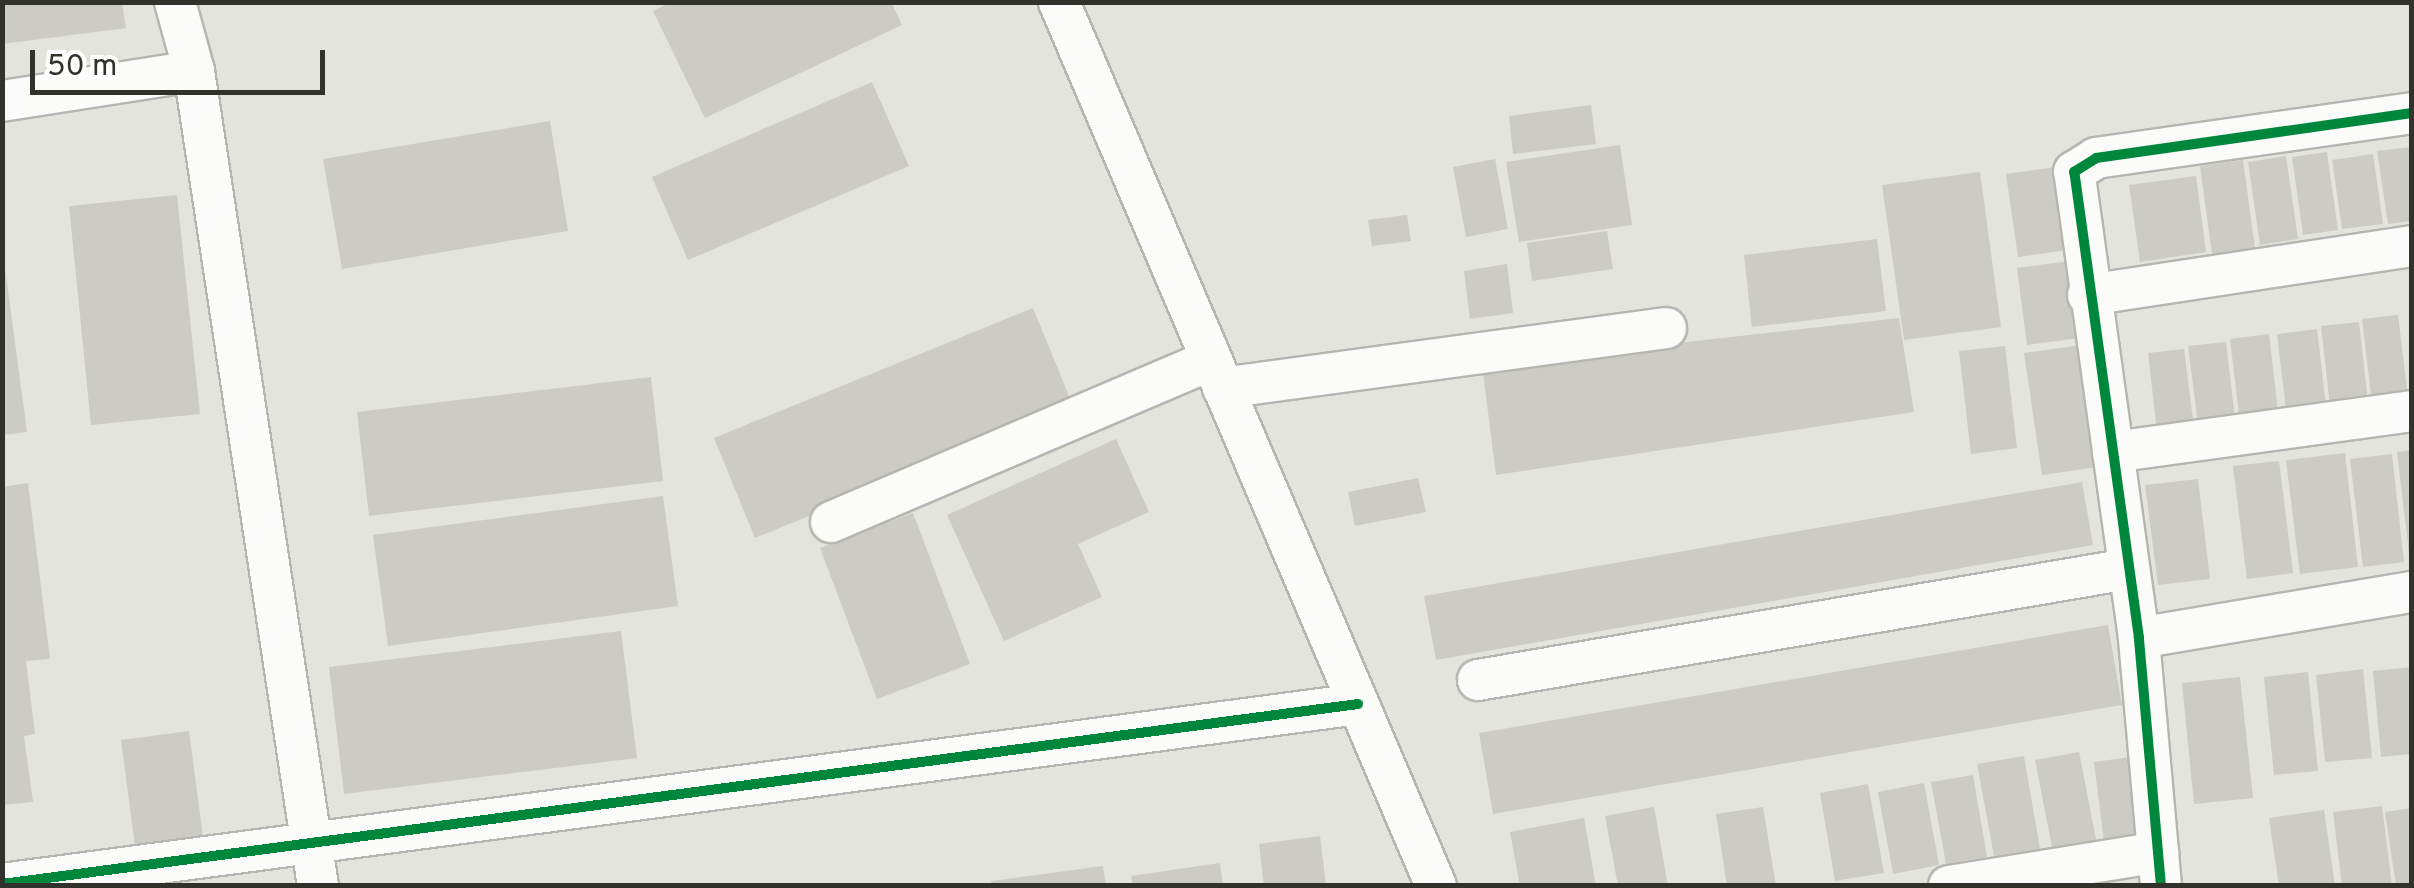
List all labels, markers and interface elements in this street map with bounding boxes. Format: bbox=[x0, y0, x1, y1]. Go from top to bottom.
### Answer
scale bar bbox=[35, 30, 330, 92]
text: 50 m bbox=[47, 49, 117, 86]

